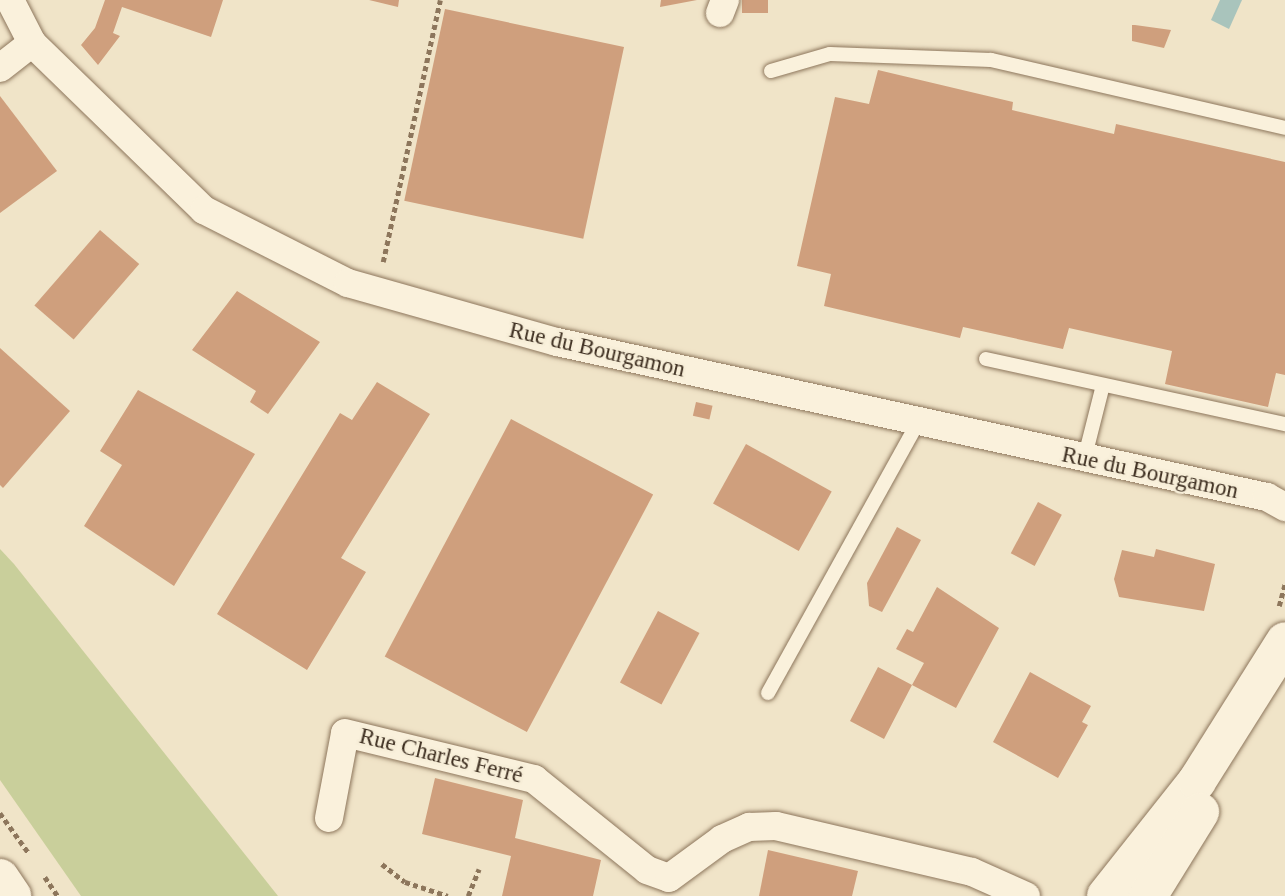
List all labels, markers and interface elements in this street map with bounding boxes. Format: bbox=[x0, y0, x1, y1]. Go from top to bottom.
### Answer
street label: Rue du Bourgamon bbox=[506, 316, 688, 384]
street label: Rue du Bourgamon bbox=[1059, 441, 1241, 505]
street label: Rue Charles Ferré bbox=[356, 722, 526, 790]

